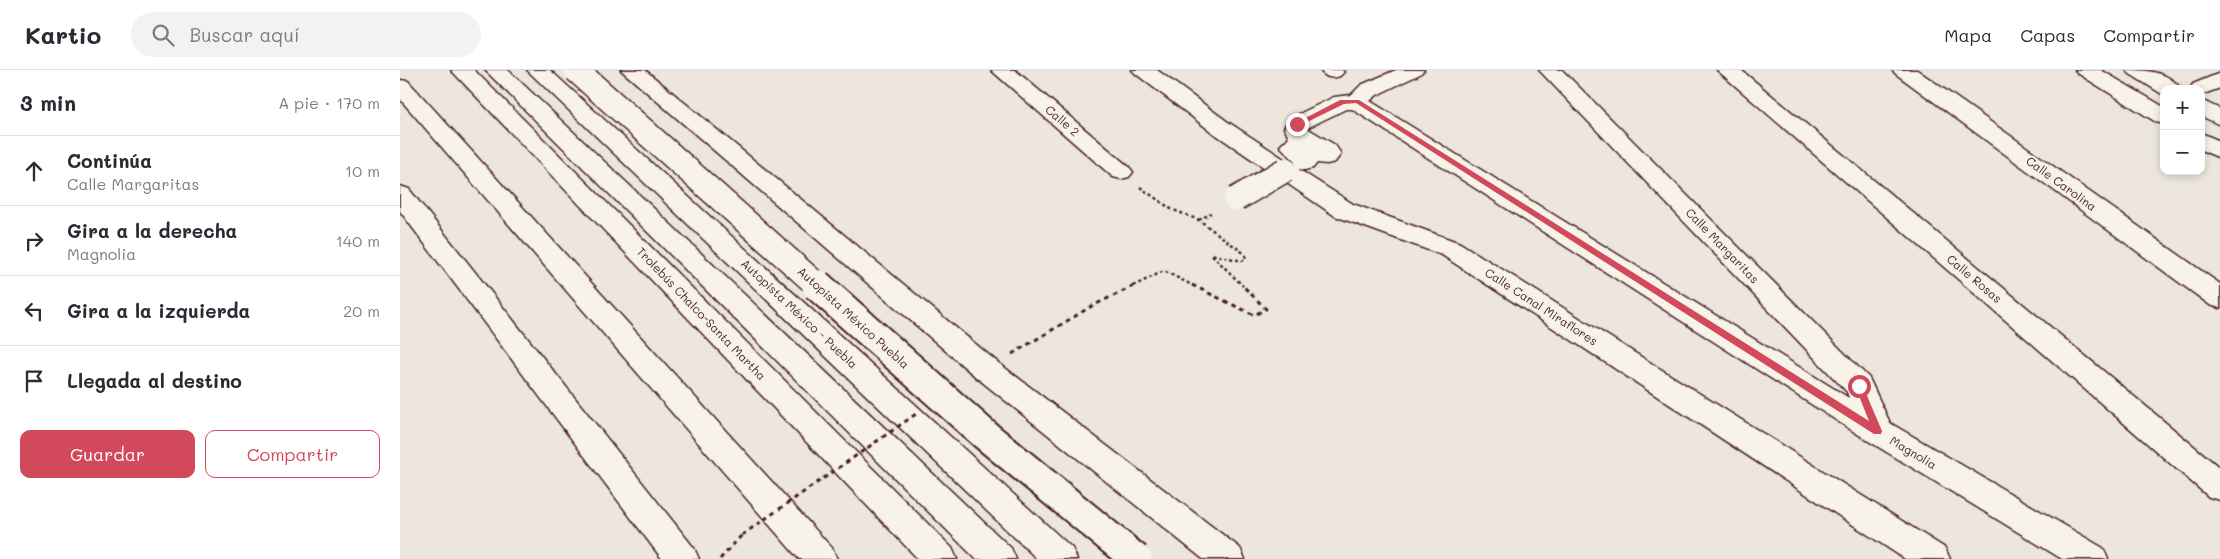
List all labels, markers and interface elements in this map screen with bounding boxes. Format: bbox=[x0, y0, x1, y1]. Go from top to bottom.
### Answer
search box bbox=[131, 12, 481, 57]
text: Kartio bbox=[25, 19, 101, 50]
icon: search bbox=[149, 21, 177, 49]
text: Buscar aquí bbox=[189, 22, 300, 47]
text: Mapa bbox=[1944, 23, 1992, 47]
text: Capas bbox=[2020, 23, 2075, 47]
text: Compartir bbox=[2103, 23, 2195, 47]
map controls bbox=[2160, 85, 2205, 175]
button: + bbox=[2160, 85, 2205, 130]
text: 3 min bbox=[20, 89, 76, 116]
text: A pie · 170 m bbox=[278, 92, 380, 113]
street label: Calle 2 bbox=[1042, 101, 1083, 139]
route end bbox=[1286, 113, 1309, 136]
button: − bbox=[2160, 130, 2205, 175]
text: Continúa bbox=[67, 148, 152, 173]
street label: Calle Carolina bbox=[2023, 152, 2100, 214]
icon: ahead bbox=[20, 157, 48, 185]
text: 10 m bbox=[345, 160, 380, 181]
text: Calle Margaritas bbox=[67, 173, 199, 194]
street label: Calle Margaritas bbox=[1683, 204, 1763, 287]
text: Gira a la derecha bbox=[67, 218, 237, 243]
icon: right bbox=[20, 227, 48, 255]
text: 140 m bbox=[336, 230, 380, 251]
text: Magnolia bbox=[67, 243, 136, 264]
street label: Trolebús Chalco-Santa Martha bbox=[634, 243, 770, 383]
street label: Calle Rosas bbox=[1944, 250, 2006, 306]
street label: Autopista México - Puebla bbox=[738, 255, 861, 372]
street label: Autopista México Puebla bbox=[794, 263, 913, 372]
street label: Calle Canal Miraflores bbox=[1482, 264, 1601, 349]
icon: left bbox=[20, 297, 48, 325]
text: Gira a la izquierda bbox=[67, 298, 250, 323]
text: 20 m bbox=[343, 300, 380, 321]
icon: arrive bbox=[20, 367, 48, 395]
text: Llegada al destino bbox=[67, 368, 242, 393]
route start bbox=[1848, 375, 1871, 398]
button: Guardar bbox=[20, 430, 195, 478]
button: Compartir bbox=[205, 430, 380, 478]
street label: Magnolia bbox=[1887, 432, 1940, 472]

